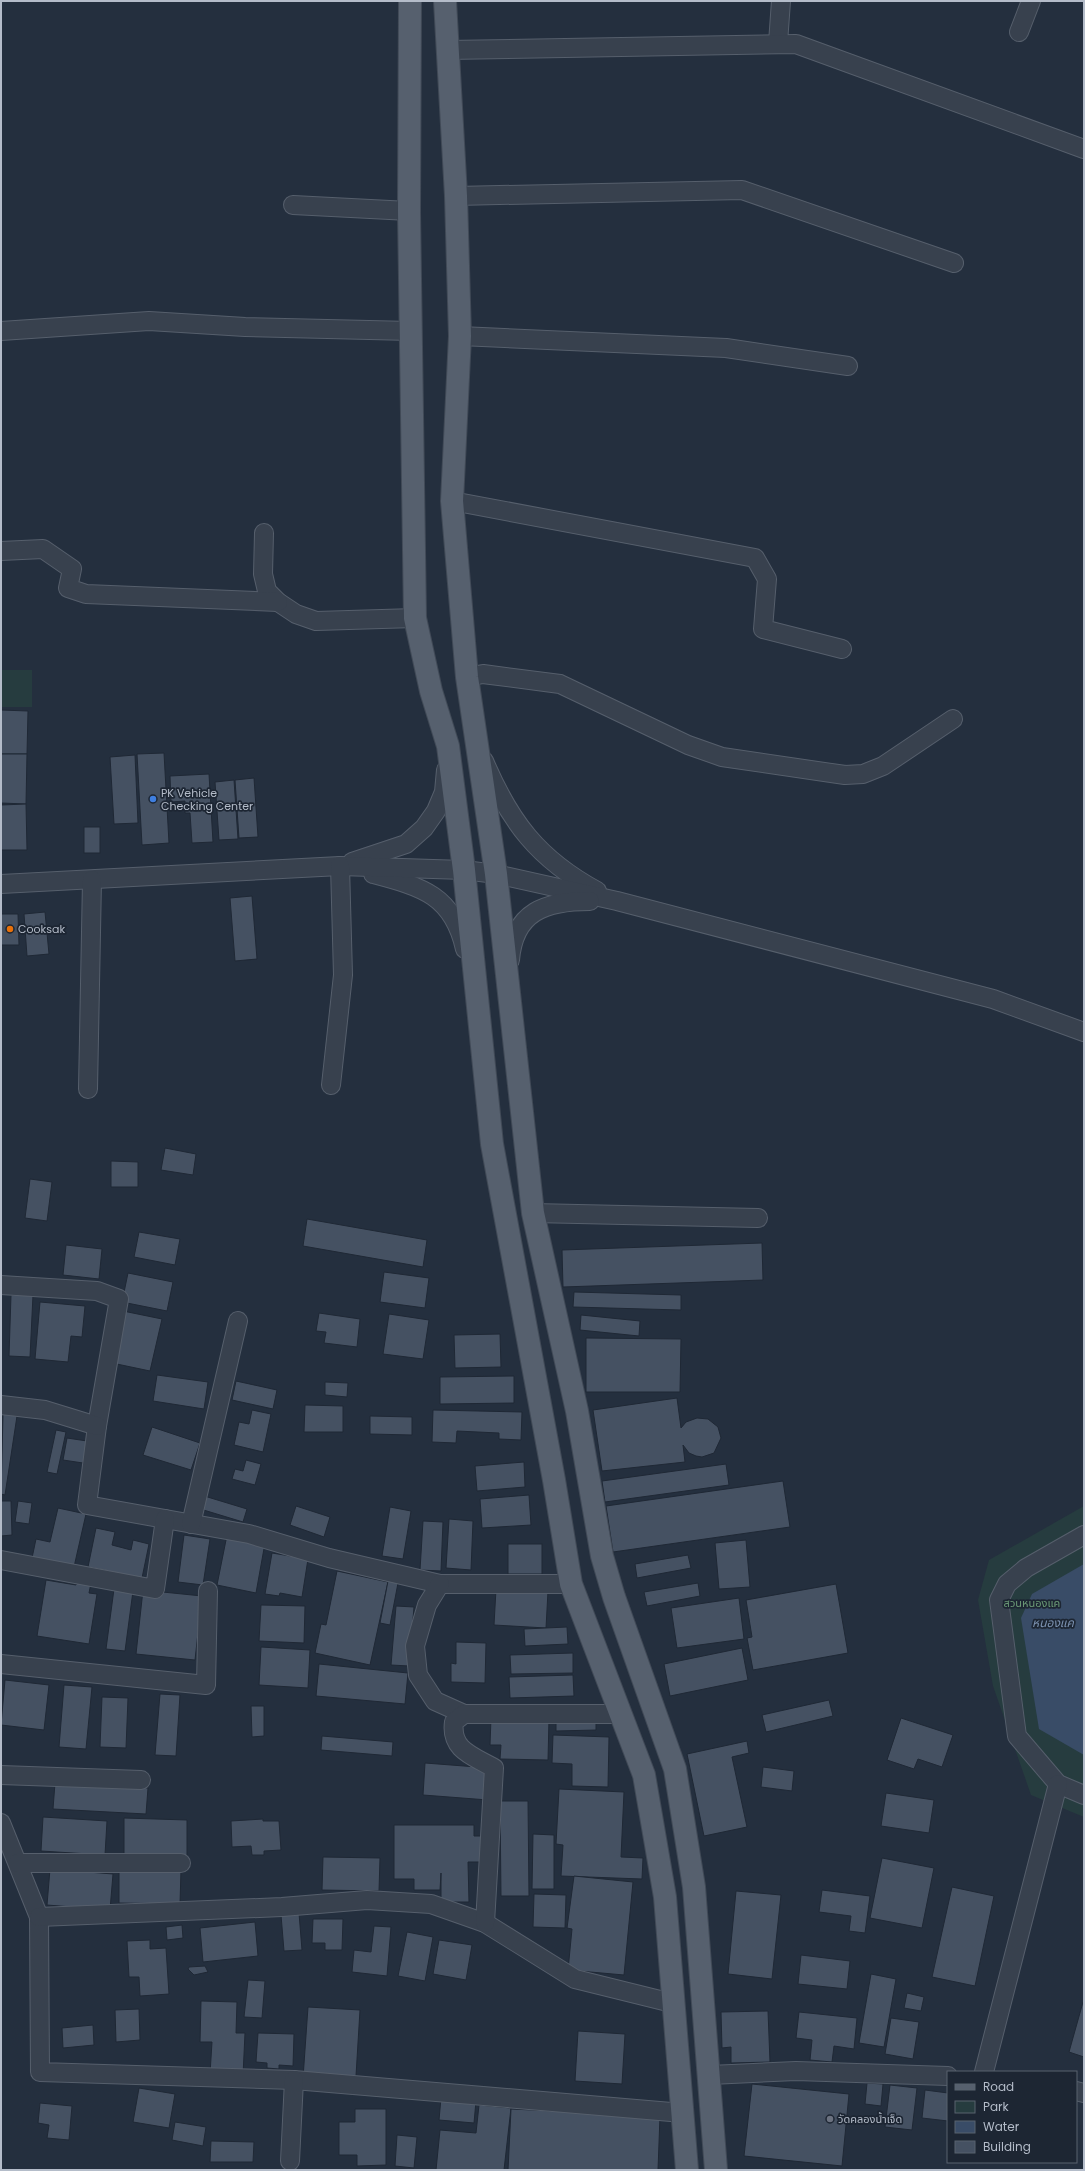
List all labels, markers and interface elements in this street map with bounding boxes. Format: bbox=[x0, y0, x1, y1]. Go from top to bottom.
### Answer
place label: PK Vehicle Checking Center bbox=[161, 785, 253, 814]
marker: PK Vehicle Checking Center bbox=[148, 794, 158, 804]
place label: Cooksak bbox=[18, 921, 65, 937]
marker: Cooksak bbox=[5, 924, 15, 934]
park label: สวนหนองแค bbox=[1004, 1595, 1060, 1611]
water label: หนองแค bbox=[1032, 1614, 1075, 1631]
legend bbox=[947, 2071, 1077, 2163]
text: Road bbox=[983, 2078, 1014, 2095]
text: Park bbox=[983, 2098, 1010, 2115]
place label: วัดคลองน้ำเจ็ด bbox=[838, 2111, 902, 2127]
marker: วัดคลองน้ำเจ็ด bbox=[825, 2114, 835, 2124]
text: Water bbox=[983, 2118, 1020, 2135]
text: Building bbox=[983, 2138, 1031, 2155]

